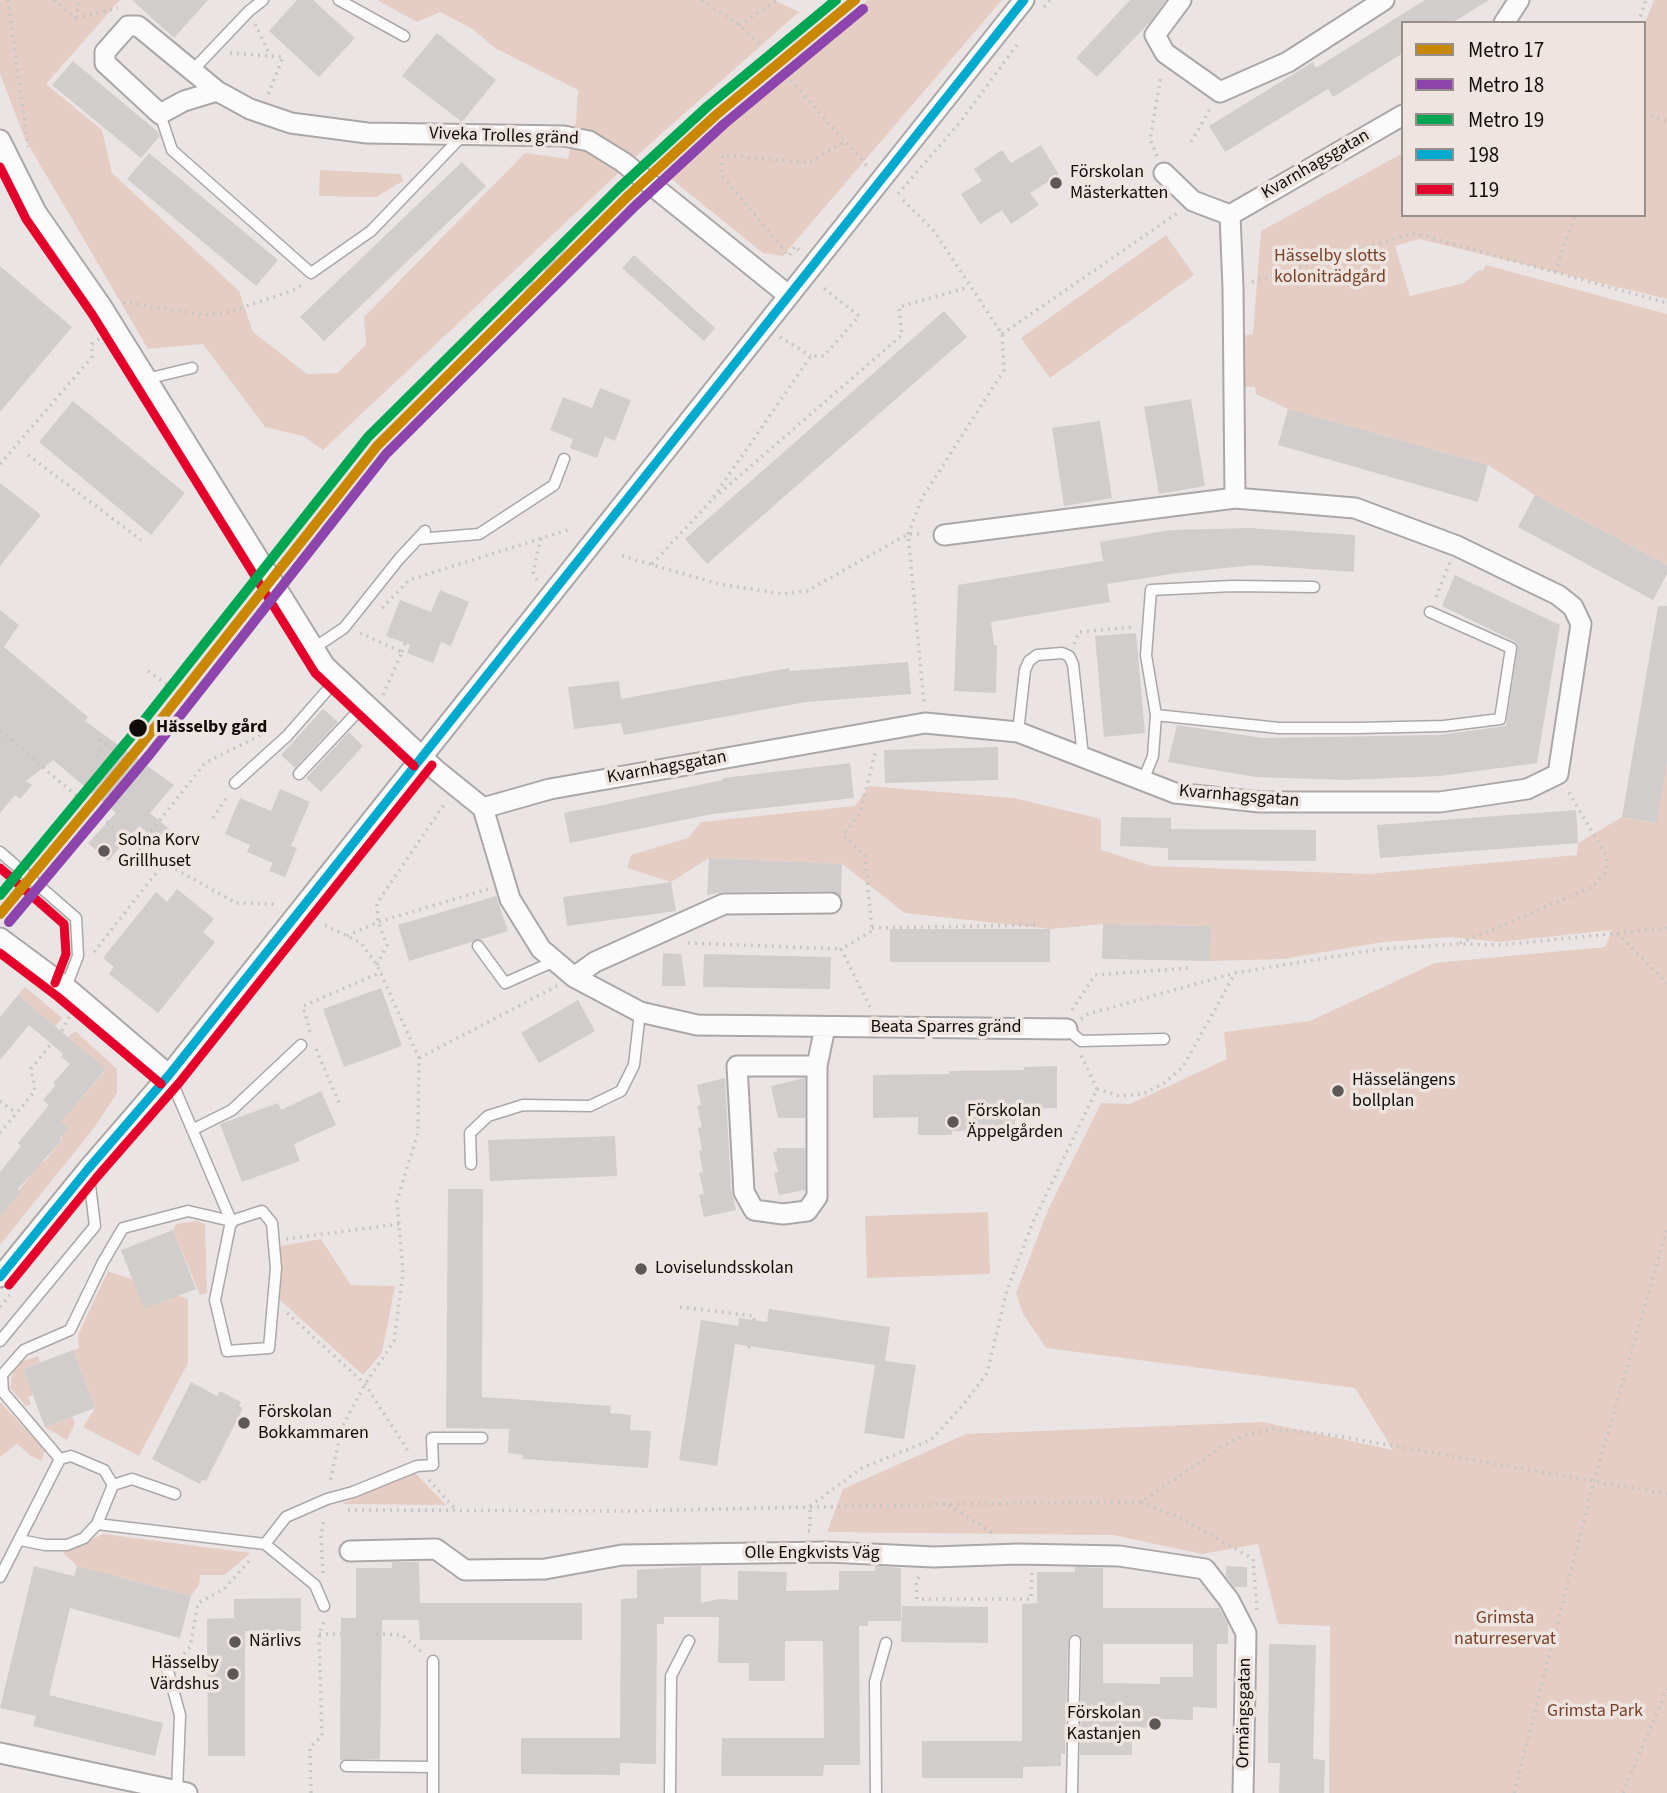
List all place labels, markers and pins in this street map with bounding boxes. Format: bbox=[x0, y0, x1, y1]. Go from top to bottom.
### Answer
place label: Förskolan Mästerkatten bbox=[1070, 162, 1168, 204]
marker: Förskolan Mästerkatten bbox=[1048, 175, 1064, 191]
marker: Hässelby gård bbox=[127, 717, 149, 739]
place label: Hässelby gård bbox=[156, 717, 267, 739]
place label: Solna Korv Grillhuset bbox=[118, 830, 200, 872]
marker: Solna Korv Grillhuset bbox=[96, 843, 112, 859]
place label: Hässelängens bollplan bbox=[1352, 1070, 1455, 1112]
marker: Hässelängens bollplan bbox=[1330, 1083, 1346, 1099]
place label: Förskolan Äppelgården bbox=[967, 1101, 1063, 1144]
marker: Förskolan Äppelgården bbox=[945, 1114, 961, 1130]
place label: Loviselundsskolan bbox=[655, 1258, 794, 1280]
marker: Loviselundsskolan bbox=[633, 1261, 649, 1277]
place label: Förskolan Bokkammaren bbox=[258, 1402, 369, 1444]
marker: Förskolan Bokkammaren bbox=[236, 1415, 252, 1431]
place label: Närlivs bbox=[249, 1631, 301, 1653]
marker: Närlivs bbox=[227, 1634, 243, 1650]
place label: Hässelby Värdshus bbox=[150, 1653, 219, 1696]
marker: Hässelby Värdshus bbox=[225, 1666, 241, 1682]
place label: Förskolan Kastanjen bbox=[1066, 1703, 1141, 1746]
marker: Förskolan Kastanjen bbox=[1147, 1716, 1163, 1732]

